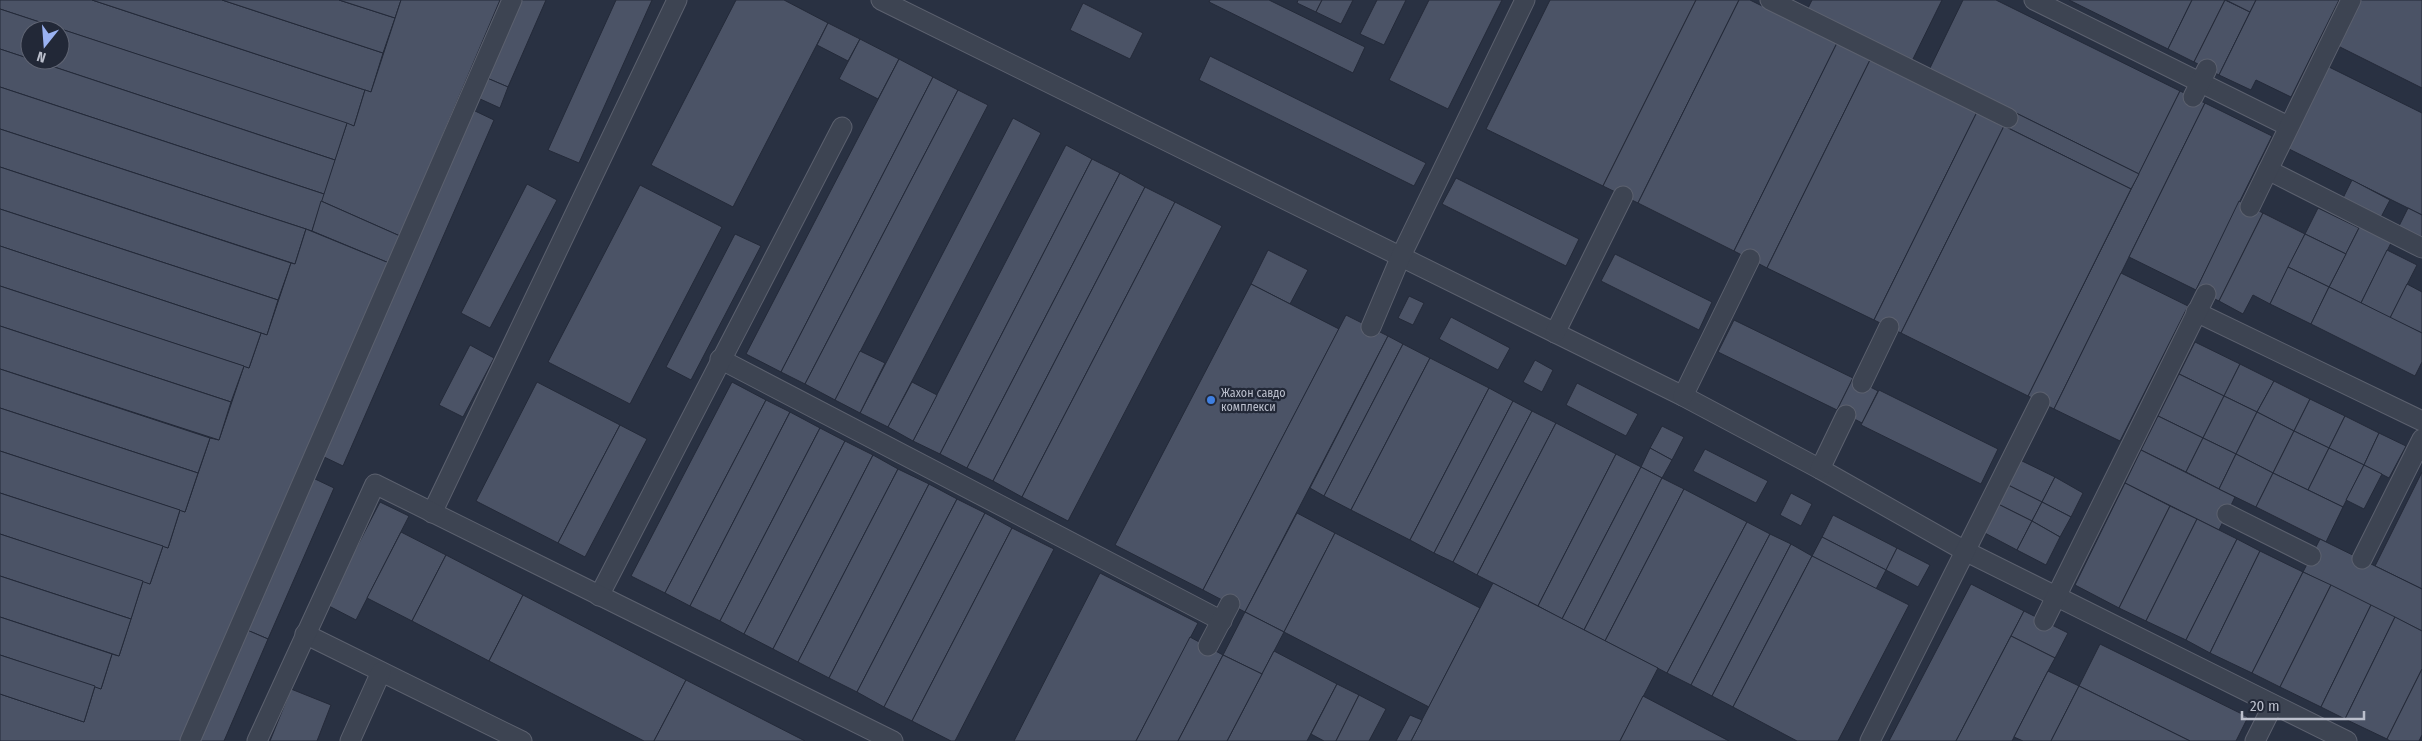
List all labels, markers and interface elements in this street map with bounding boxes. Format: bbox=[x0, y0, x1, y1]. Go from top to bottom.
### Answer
north arrow bbox=[20, 20, 70, 70]
text: N bbox=[35, 48, 48, 66]
place label: Жахон савдо комплекси bbox=[1221, 386, 1286, 414]
marker: Жахон савдо комплекси bbox=[1205, 394, 1217, 406]
scale bar bbox=[2242, 688, 2364, 720]
text: 20 m bbox=[2250, 697, 2280, 715]

